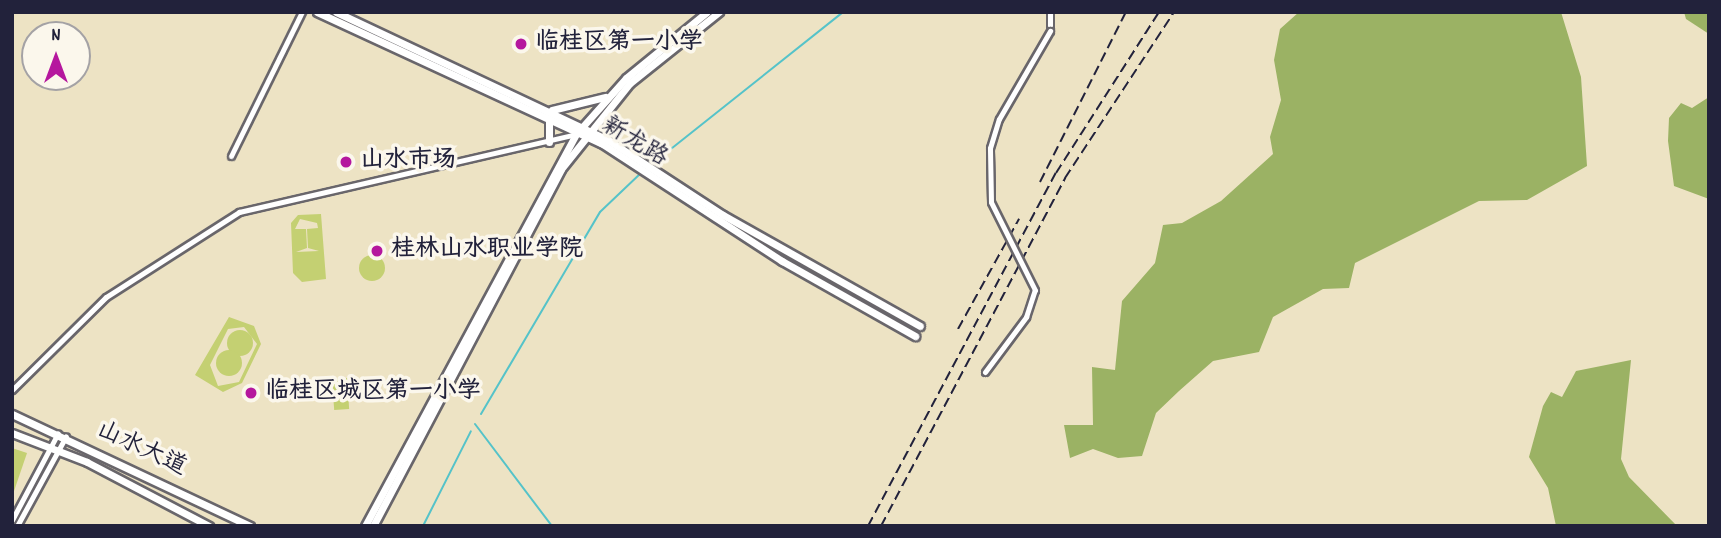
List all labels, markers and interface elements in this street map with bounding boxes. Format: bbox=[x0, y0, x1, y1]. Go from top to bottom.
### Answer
north arrow bbox=[21, 21, 91, 91]
text: N bbox=[51, 23, 61, 50]
place label: 临桂区第一小学 bbox=[535, 30, 703, 58]
marker: 临桂区第一小学 bbox=[513, 36, 529, 52]
street label: 新龙路 bbox=[596, 112, 672, 174]
place label: 山水市场 bbox=[360, 148, 456, 176]
marker: 山水市场 bbox=[338, 154, 354, 170]
place label: 桂林山水职业学院 bbox=[391, 237, 583, 265]
marker: 桂林山水职业学院 bbox=[369, 243, 385, 259]
place label: 临桂区城区第一小学 bbox=[265, 379, 481, 407]
marker: 临桂区城区第一小学 bbox=[243, 385, 259, 401]
street label: 山水大道 bbox=[91, 417, 191, 483]

